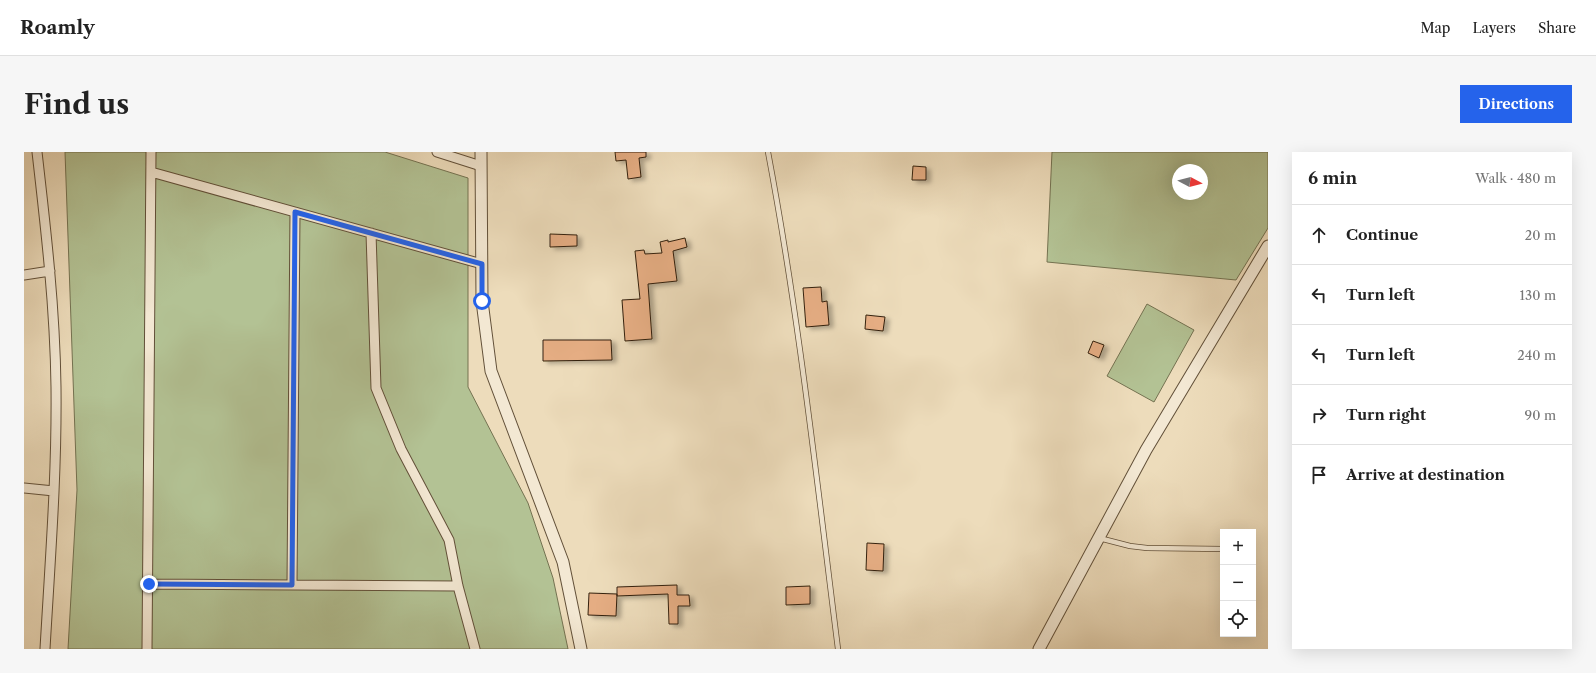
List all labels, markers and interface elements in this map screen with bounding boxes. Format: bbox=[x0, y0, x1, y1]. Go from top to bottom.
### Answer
text: Roamly bbox=[20, 16, 95, 39]
text: Map bbox=[1420, 19, 1450, 37]
text: Layers bbox=[1472, 19, 1516, 37]
text: Share bbox=[1538, 19, 1576, 37]
button: Directions bbox=[1460, 85, 1572, 123]
text: Find us bbox=[24, 87, 129, 121]
north arrow bbox=[1172, 164, 1208, 200]
text: 6 min bbox=[1308, 168, 1357, 188]
text: Walk · 480 m bbox=[1475, 170, 1556, 186]
icon: ahead bbox=[1308, 224, 1330, 246]
text: Continue bbox=[1346, 225, 1418, 244]
text: 20 m bbox=[1525, 227, 1556, 243]
icon: left bbox=[1308, 284, 1330, 306]
text: Turn left bbox=[1346, 285, 1415, 304]
text: 130 m bbox=[1520, 287, 1556, 303]
route start bbox=[473, 292, 491, 310]
icon: left bbox=[1308, 344, 1330, 366]
text: Turn left bbox=[1346, 345, 1415, 364]
text: 240 m bbox=[1517, 347, 1556, 363]
icon: right bbox=[1308, 404, 1330, 426]
text: Turn right bbox=[1346, 405, 1426, 424]
text: 90 m bbox=[1525, 407, 1556, 423]
icon: arrive bbox=[1308, 464, 1330, 486]
text: Arrive at destination bbox=[1346, 465, 1505, 484]
map controls bbox=[1220, 529, 1256, 637]
button: + bbox=[1220, 529, 1256, 565]
button: − bbox=[1220, 565, 1256, 601]
route end bbox=[140, 575, 158, 593]
button: locate bbox=[1220, 601, 1256, 637]

